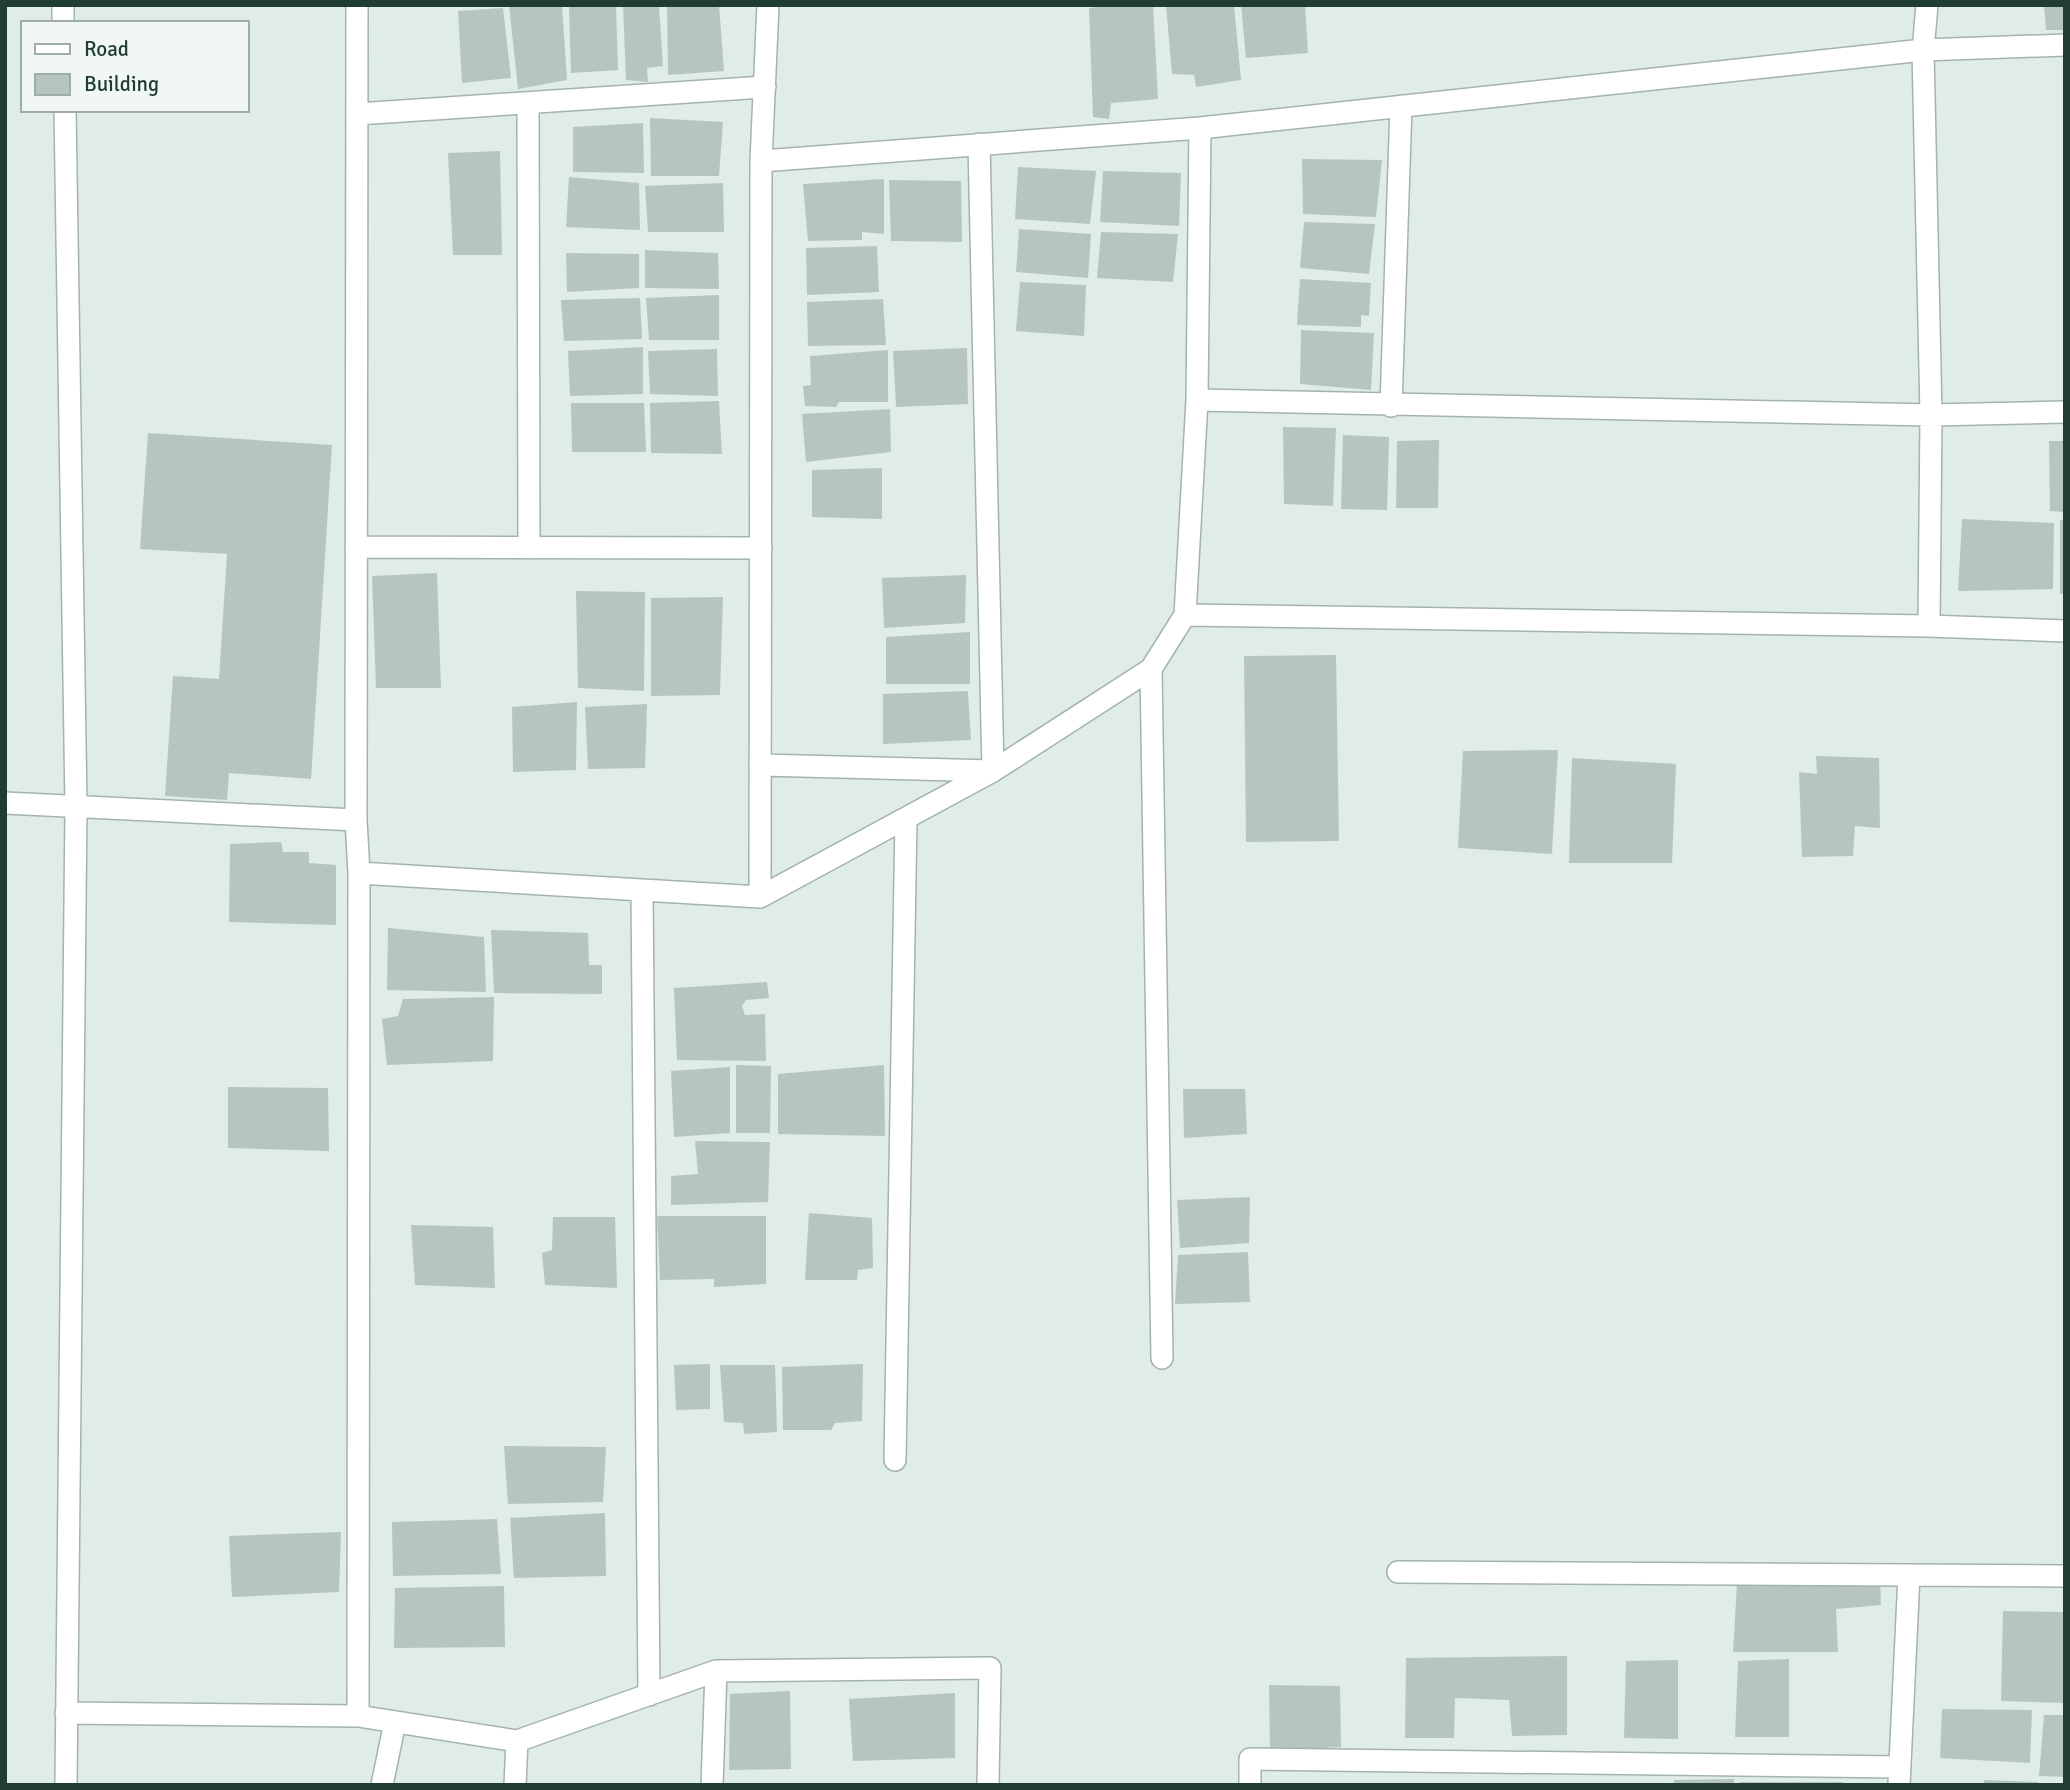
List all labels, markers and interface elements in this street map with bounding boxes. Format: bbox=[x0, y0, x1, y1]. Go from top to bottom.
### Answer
legend bbox=[21, 21, 248, 112]
text: Road bbox=[84, 36, 129, 62]
text: Building bbox=[84, 71, 159, 97]

